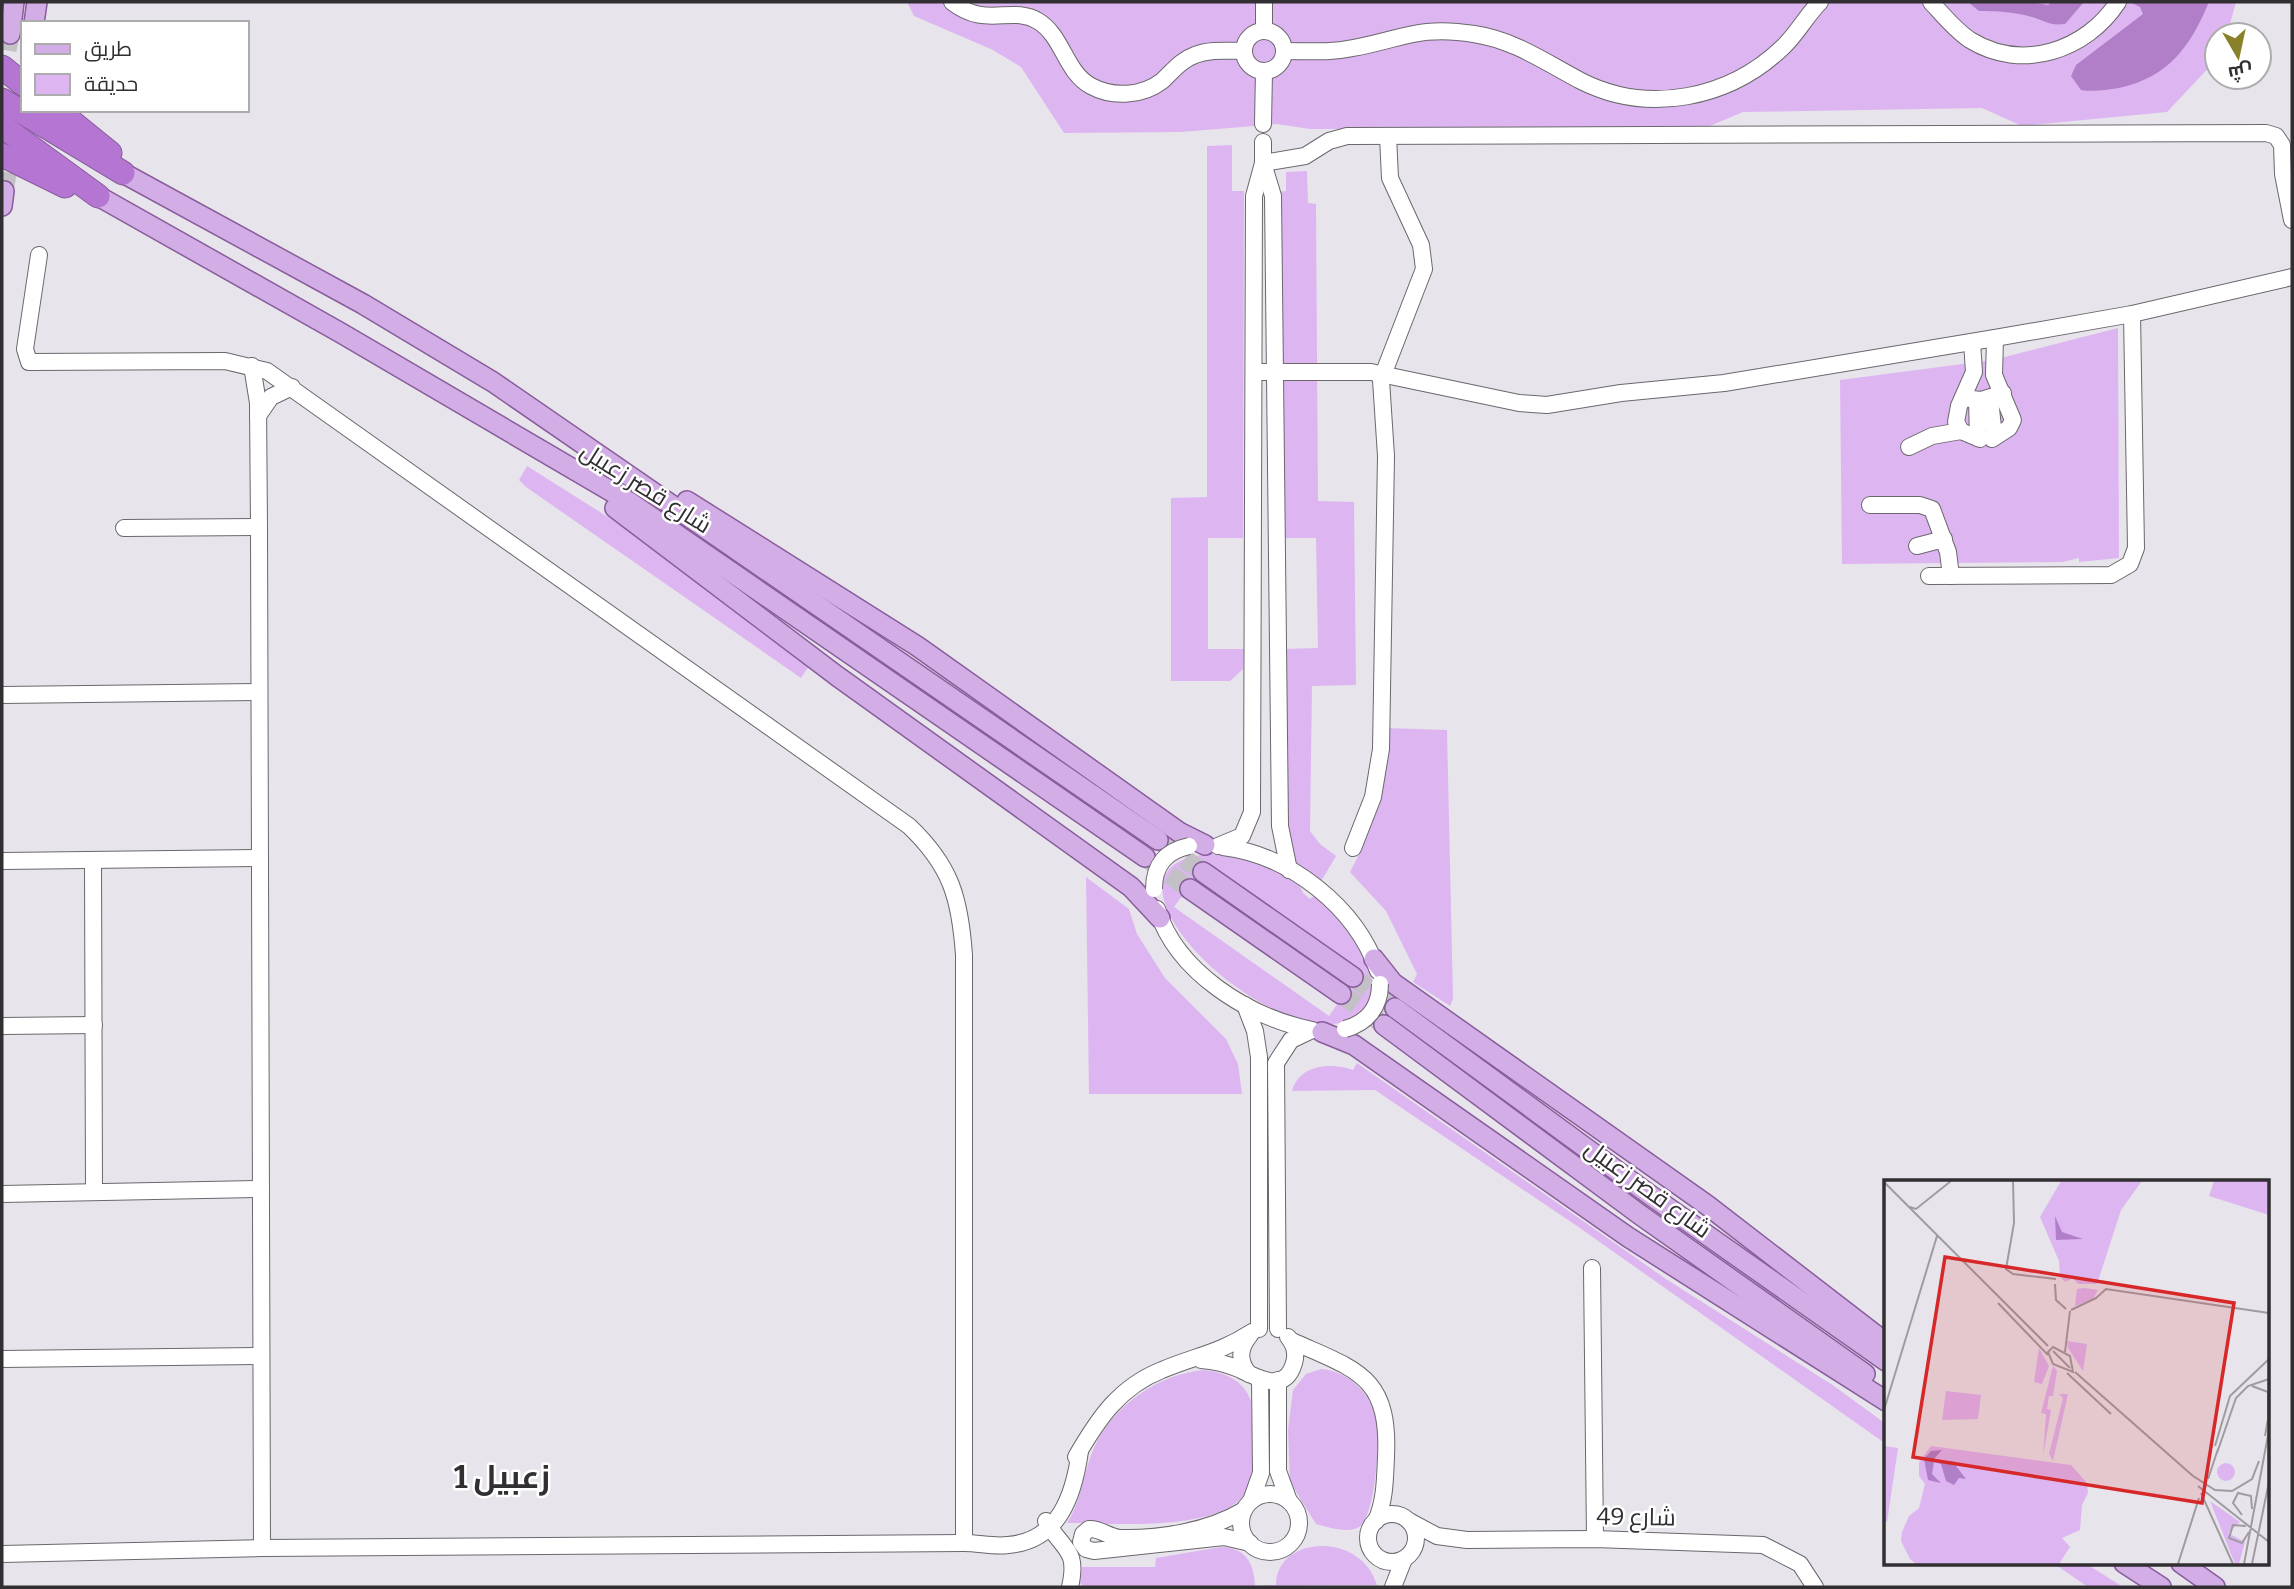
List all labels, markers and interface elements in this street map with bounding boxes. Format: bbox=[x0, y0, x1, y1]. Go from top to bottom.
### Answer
legend bbox=[21, 21, 248, 112]
north arrow bbox=[2203, 21, 2273, 91]
text: طريق bbox=[84, 36, 132, 62]
text: ش bbox=[2227, 59, 2254, 86]
text: حديقة bbox=[84, 71, 138, 97]
street label: شارع قصر زعبيل bbox=[574, 437, 717, 541]
street label: شارع قصر زعبيل bbox=[1578, 1134, 1716, 1246]
inset map bbox=[1884, 1180, 2270, 1564]
district label: زعبيل 1 bbox=[454, 1458, 550, 1496]
street label: شارع 49 bbox=[1596, 1502, 1676, 1534]

